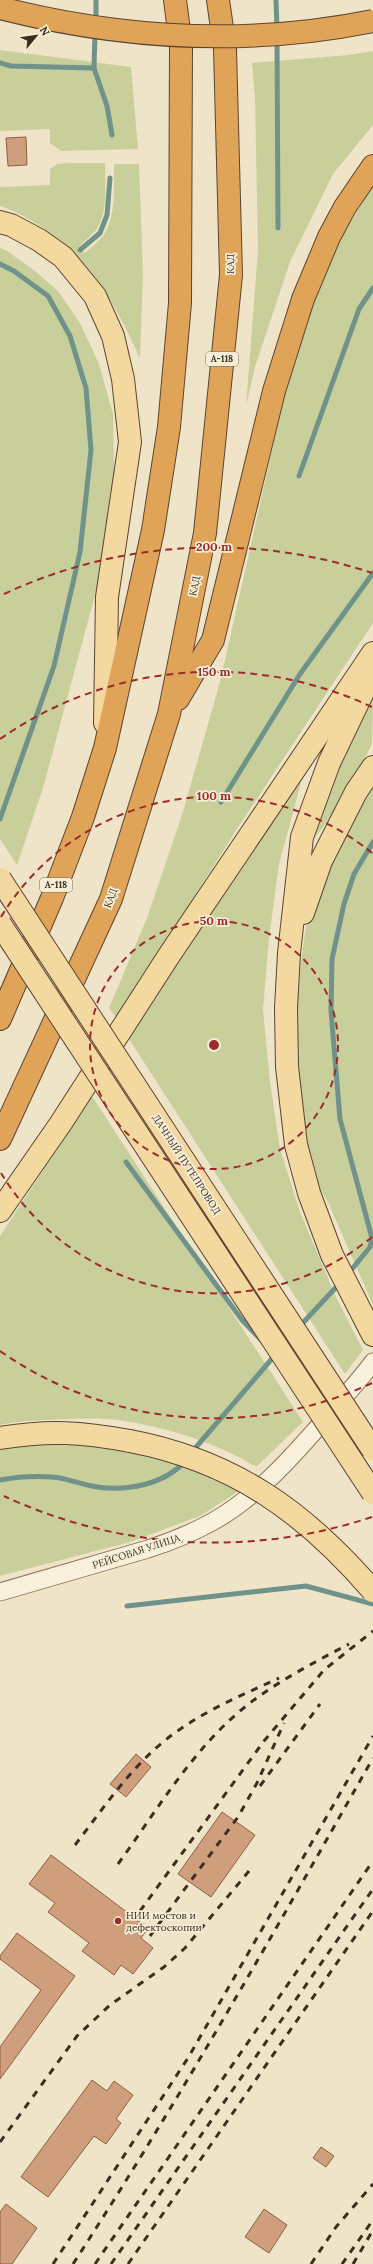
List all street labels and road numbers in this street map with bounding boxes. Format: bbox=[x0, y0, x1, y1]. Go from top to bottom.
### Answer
street label: КАД bbox=[224, 254, 237, 274]
road number: А-118 bbox=[206, 352, 238, 366]
street label: КАД bbox=[186, 575, 203, 597]
road number: А-118 bbox=[40, 878, 72, 892]
street label: КАД bbox=[101, 886, 120, 910]
street label: ДАЧНЫЙ ПУТЕПРОВОД bbox=[149, 1112, 224, 1217]
street label: РЕЙСОВАЯ УЛИЦА bbox=[91, 1531, 182, 1572]

